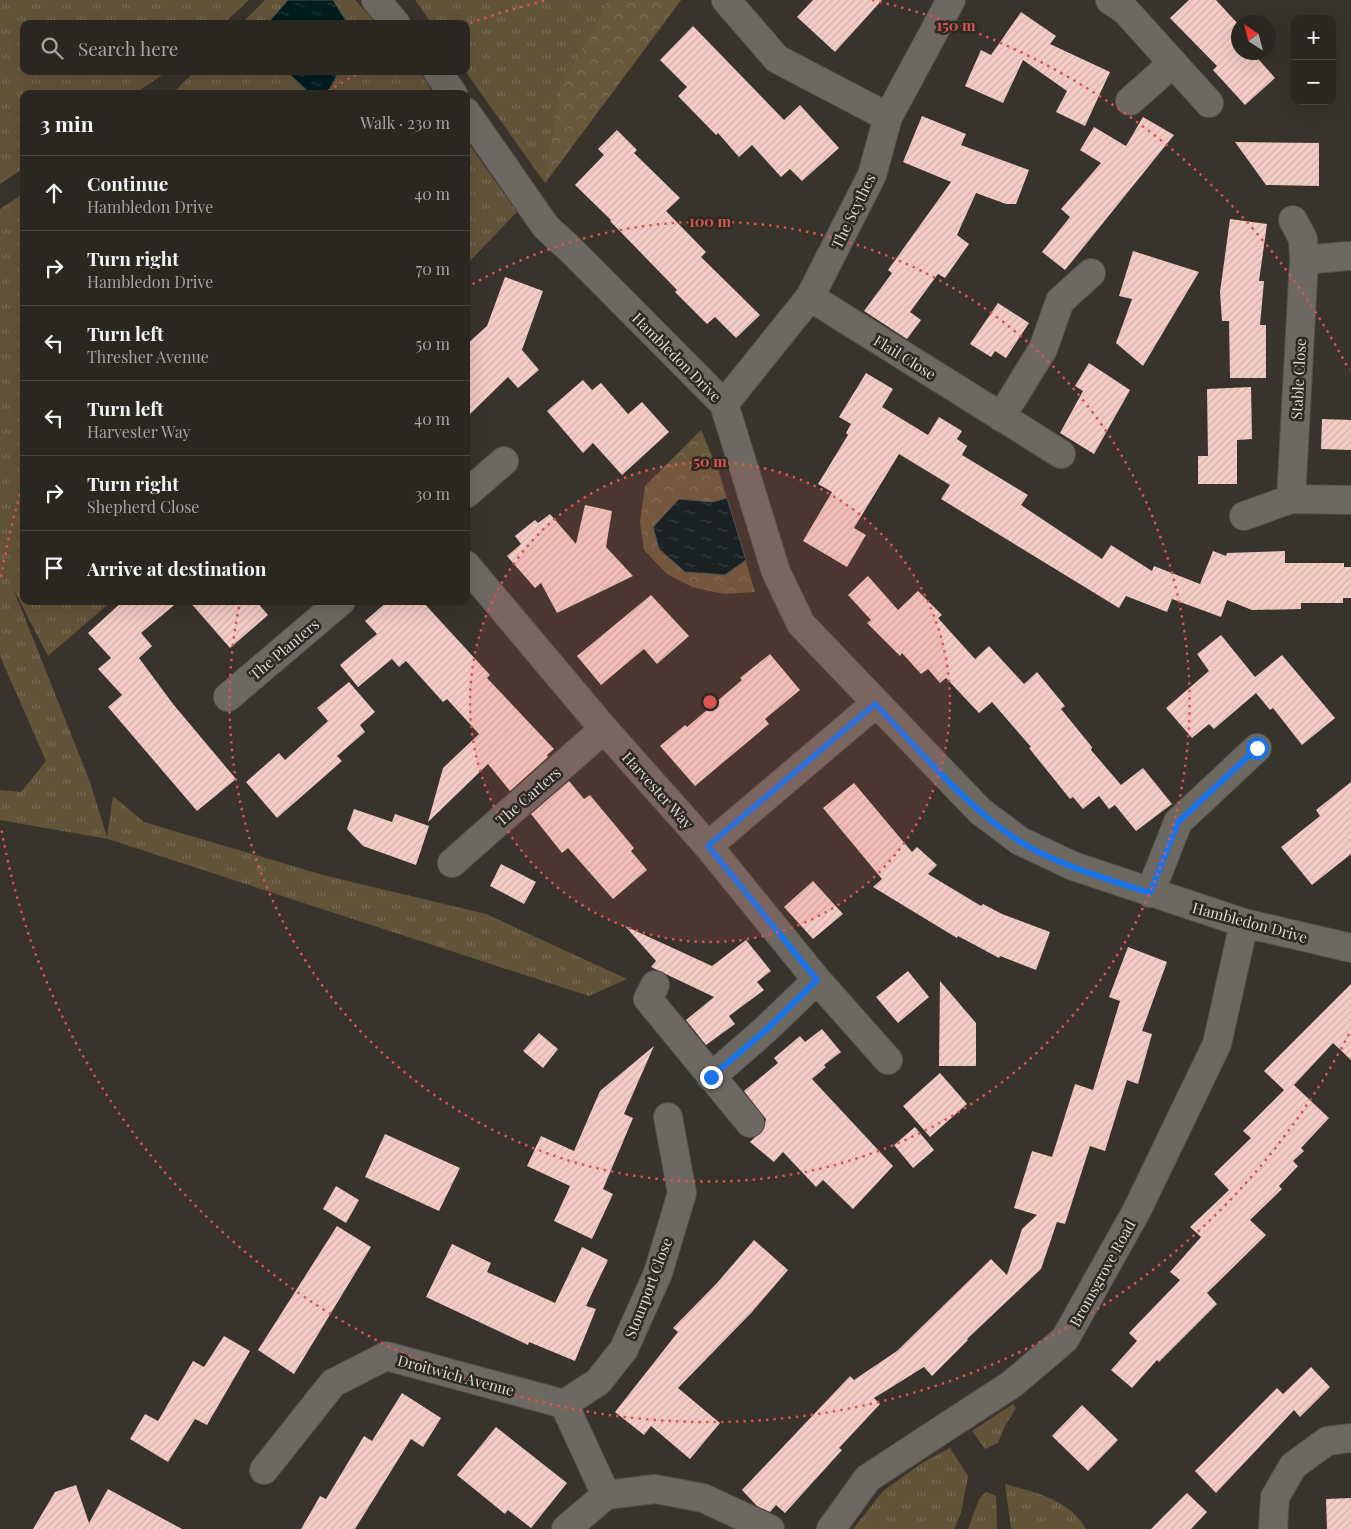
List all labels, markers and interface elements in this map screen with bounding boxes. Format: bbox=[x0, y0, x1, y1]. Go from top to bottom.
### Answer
text: 150 m bbox=[936, 15, 976, 35]
north arrow bbox=[1231, 15, 1276, 60]
map controls bbox=[1291, 15, 1336, 105]
button: + bbox=[1291, 15, 1336, 60]
search box bbox=[20, 20, 470, 75]
icon: search bbox=[38, 34, 66, 62]
text: Search here bbox=[78, 35, 178, 61]
button: − bbox=[1291, 60, 1336, 105]
text: 3 min bbox=[40, 109, 94, 137]
text: Walk · 230 m bbox=[360, 112, 450, 133]
text: Continue bbox=[87, 170, 168, 196]
street label: The Scythes bbox=[826, 170, 880, 252]
icon: ahead bbox=[40, 179, 68, 207]
text: 40 m bbox=[414, 183, 450, 204]
text: Hambledon Drive bbox=[87, 196, 213, 217]
text: 100 m bbox=[689, 211, 732, 231]
text: Turn right bbox=[87, 245, 179, 271]
icon: right bbox=[40, 254, 68, 282]
text: 70 m bbox=[416, 258, 450, 279]
text: Hambledon Drive bbox=[87, 271, 213, 292]
street label: Hambledon Drive bbox=[628, 308, 726, 406]
text: Turn left bbox=[87, 320, 164, 346]
icon: left bbox=[40, 329, 68, 357]
street label: Flail Close bbox=[870, 330, 940, 384]
text: 50 m bbox=[416, 333, 450, 354]
street label: Stable Close bbox=[1286, 338, 1310, 420]
text: Thresher Avenue bbox=[87, 346, 209, 367]
text: Turn left bbox=[87, 395, 164, 421]
icon: left bbox=[40, 404, 68, 432]
text: 40 m bbox=[414, 408, 450, 429]
text: Harvester Way bbox=[87, 421, 191, 442]
text: 50 m bbox=[693, 451, 727, 471]
text: Turn right bbox=[87, 470, 179, 496]
icon: right bbox=[40, 479, 68, 507]
text: 30 m bbox=[415, 483, 450, 504]
text: Shepherd Close bbox=[87, 496, 199, 517]
icon: arrive bbox=[40, 554, 68, 582]
text: Arrive at destination bbox=[87, 555, 267, 581]
street label: The Planters bbox=[245, 614, 323, 684]
centre of rings bbox=[701, 693, 719, 711]
route start bbox=[1246, 737, 1269, 760]
street label: Harvester Way bbox=[618, 747, 698, 833]
street label: The Carters bbox=[491, 762, 565, 830]
street label: Hambledon Drive bbox=[1190, 897, 1310, 947]
route end bbox=[700, 1066, 723, 1089]
street label: Bromsgrove Road bbox=[1064, 1216, 1140, 1330]
street label: Stourport Close bbox=[620, 1235, 676, 1341]
street label: Droitwich Avenue bbox=[395, 1350, 517, 1400]

